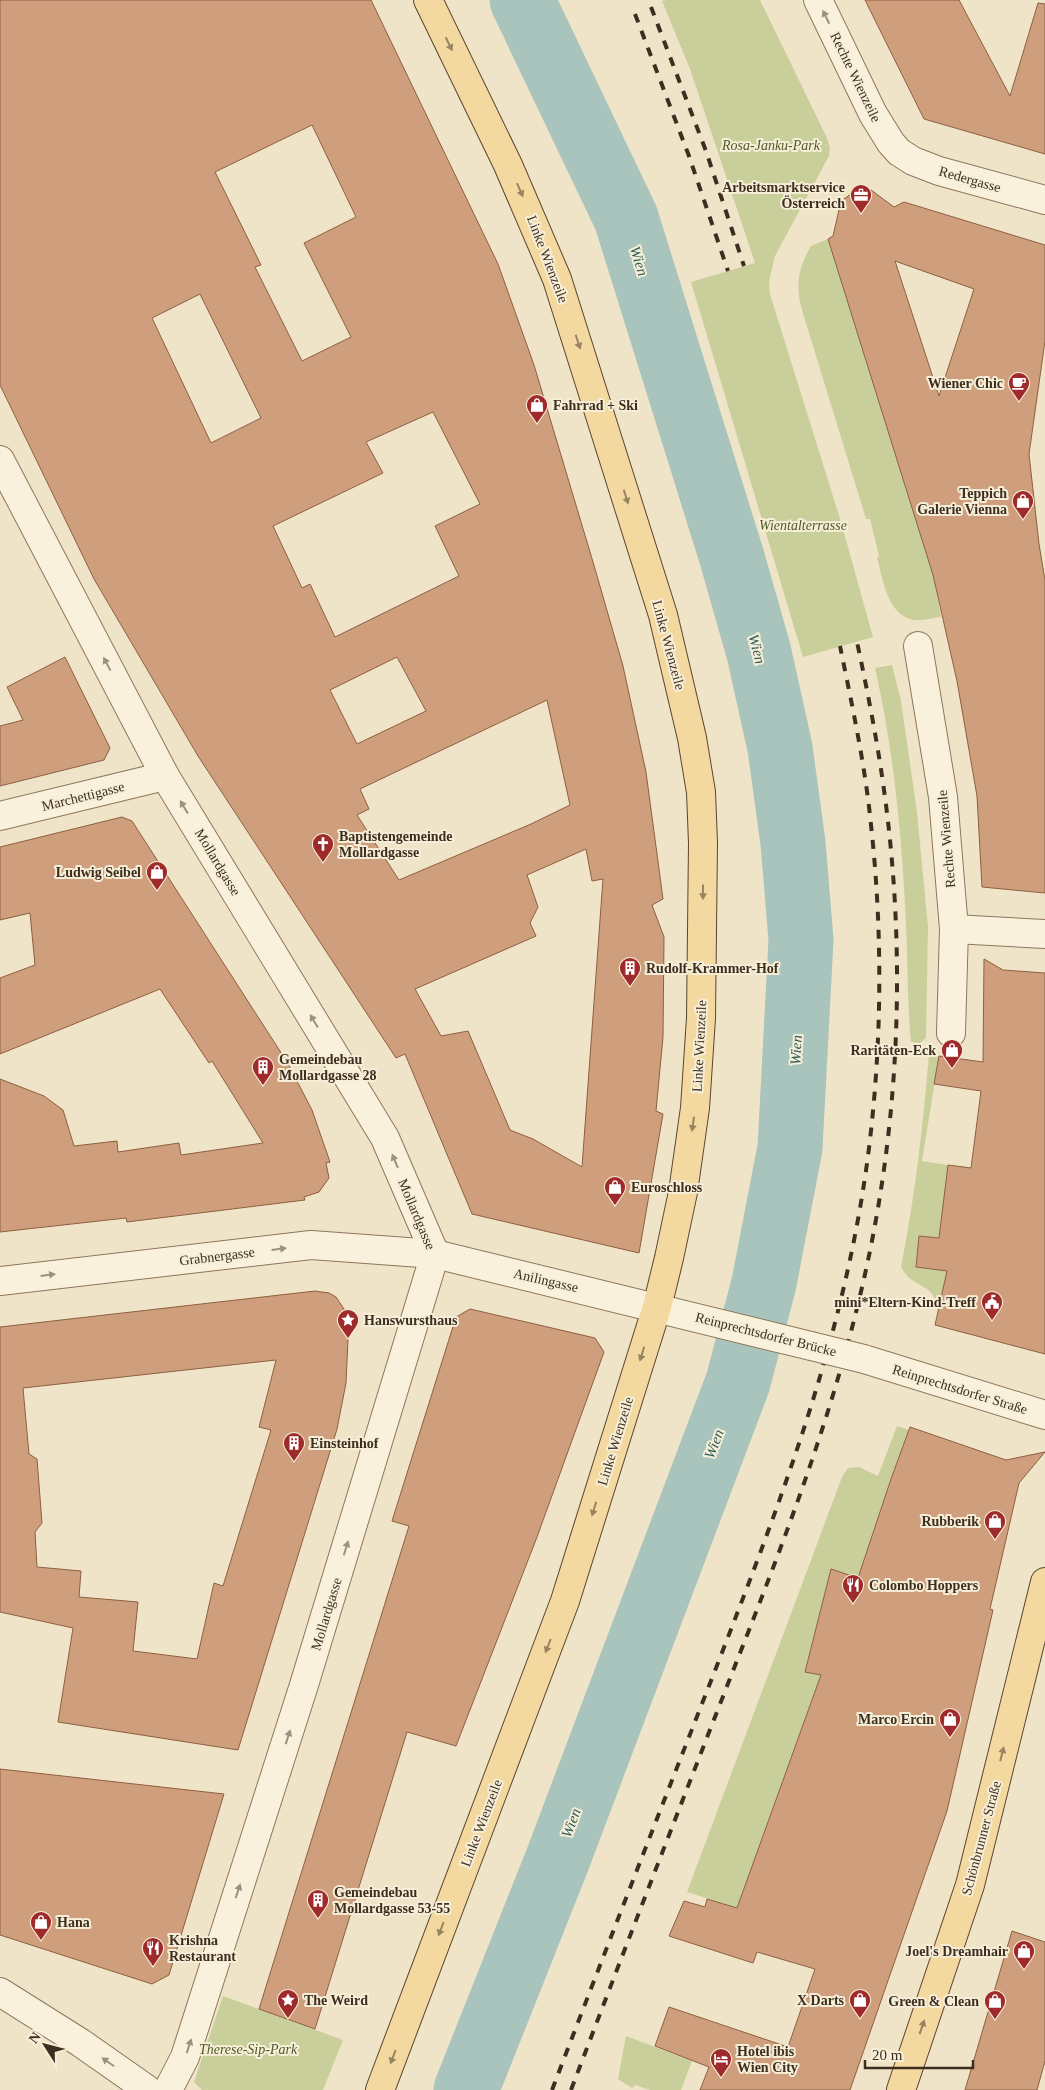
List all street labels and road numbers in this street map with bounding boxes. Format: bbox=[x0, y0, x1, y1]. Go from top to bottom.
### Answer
street label: Rechte Wienzeile bbox=[827, 30, 884, 125]
street label: Redergasse bbox=[937, 164, 1002, 195]
street label: Linke Wienzeile bbox=[524, 214, 571, 305]
street label: Linke Wienzeile bbox=[649, 599, 688, 692]
street label: Marchettigasse bbox=[40, 779, 126, 814]
street label: Rechte Wienzeile bbox=[935, 789, 958, 889]
street label: Mollardgasse bbox=[192, 826, 243, 898]
street label: Linke Wienzeile bbox=[690, 1000, 709, 1092]
street label: Mollardgasse bbox=[395, 1177, 438, 1252]
street label: Grabnergasse bbox=[178, 1244, 256, 1269]
street label: Anilingasse bbox=[512, 1266, 580, 1295]
street label: Reinprechtsdorfer Brücke bbox=[694, 1310, 838, 1359]
street label: Reinprechtsdorfer Straße bbox=[891, 1362, 1029, 1417]
street label: Linke Wienzeile bbox=[595, 1395, 636, 1487]
street label: Mollardgasse bbox=[308, 1576, 345, 1652]
street label: Linke Wienzeile bbox=[458, 1778, 505, 1869]
street label: Schönbrunner Straße bbox=[959, 1779, 1004, 1897]

